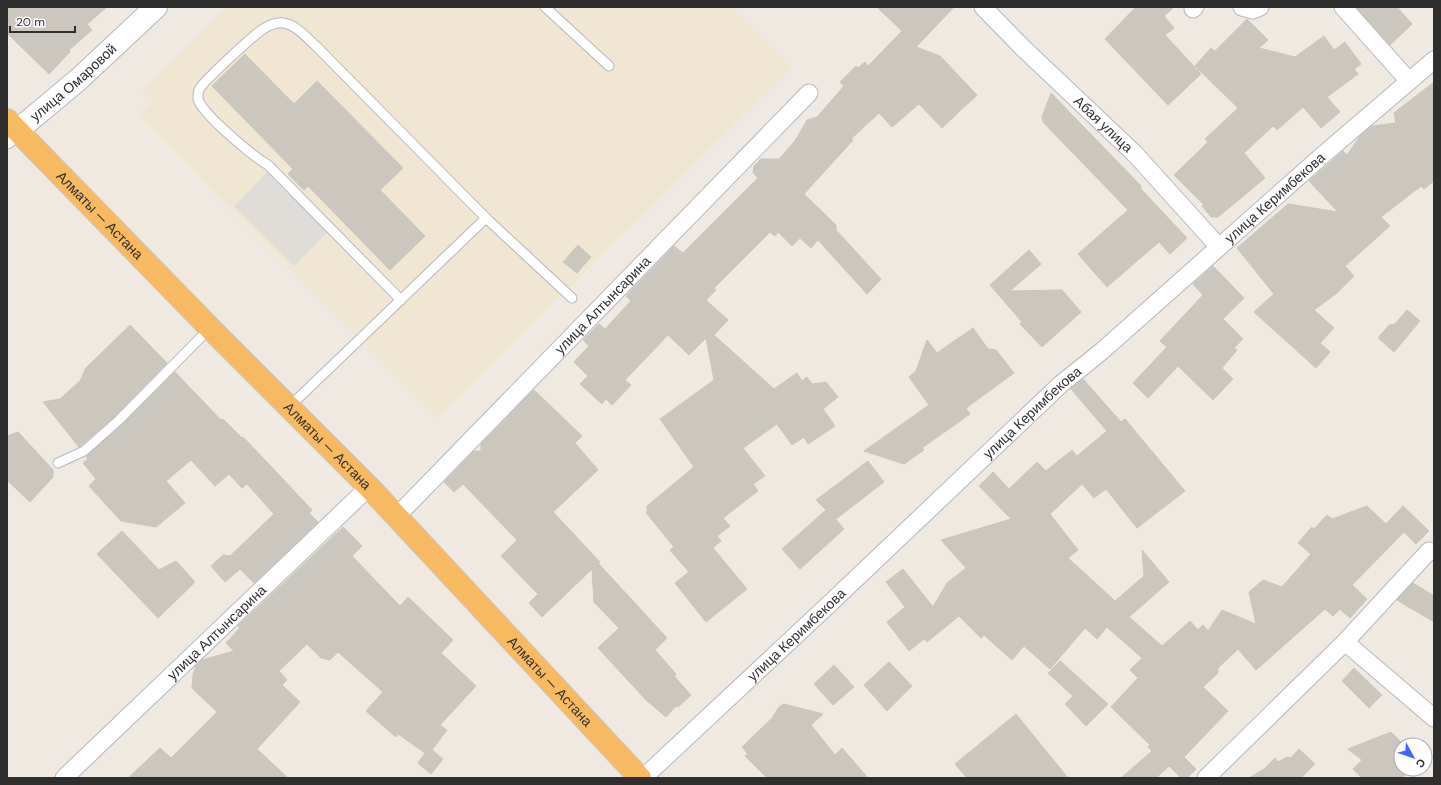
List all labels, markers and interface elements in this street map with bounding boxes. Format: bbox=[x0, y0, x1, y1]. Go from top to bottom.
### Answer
scale bar bbox=[10, 8, 75, 34]
text: 20 m bbox=[16, 14, 45, 30]
street label: улица Омаровой bbox=[26, 40, 120, 125]
street label: Абая улица bbox=[1070, 92, 1137, 156]
street label: улица Керимбекова bbox=[1221, 148, 1329, 247]
street label: Алматы — Астана bbox=[53, 167, 147, 263]
street label: улица Алтынсарина bbox=[551, 252, 654, 358]
street label: улица Керимбекова bbox=[979, 362, 1085, 462]
street label: Алматы — Астана bbox=[280, 398, 375, 493]
street label: улица Алтынсарина bbox=[163, 581, 270, 684]
street label: улица Керимбекова bbox=[744, 584, 850, 685]
street label: Алматы — Астана bbox=[504, 632, 596, 730]
north arrow bbox=[1393, 737, 1433, 777]
text: С bbox=[1413, 756, 1429, 771]

